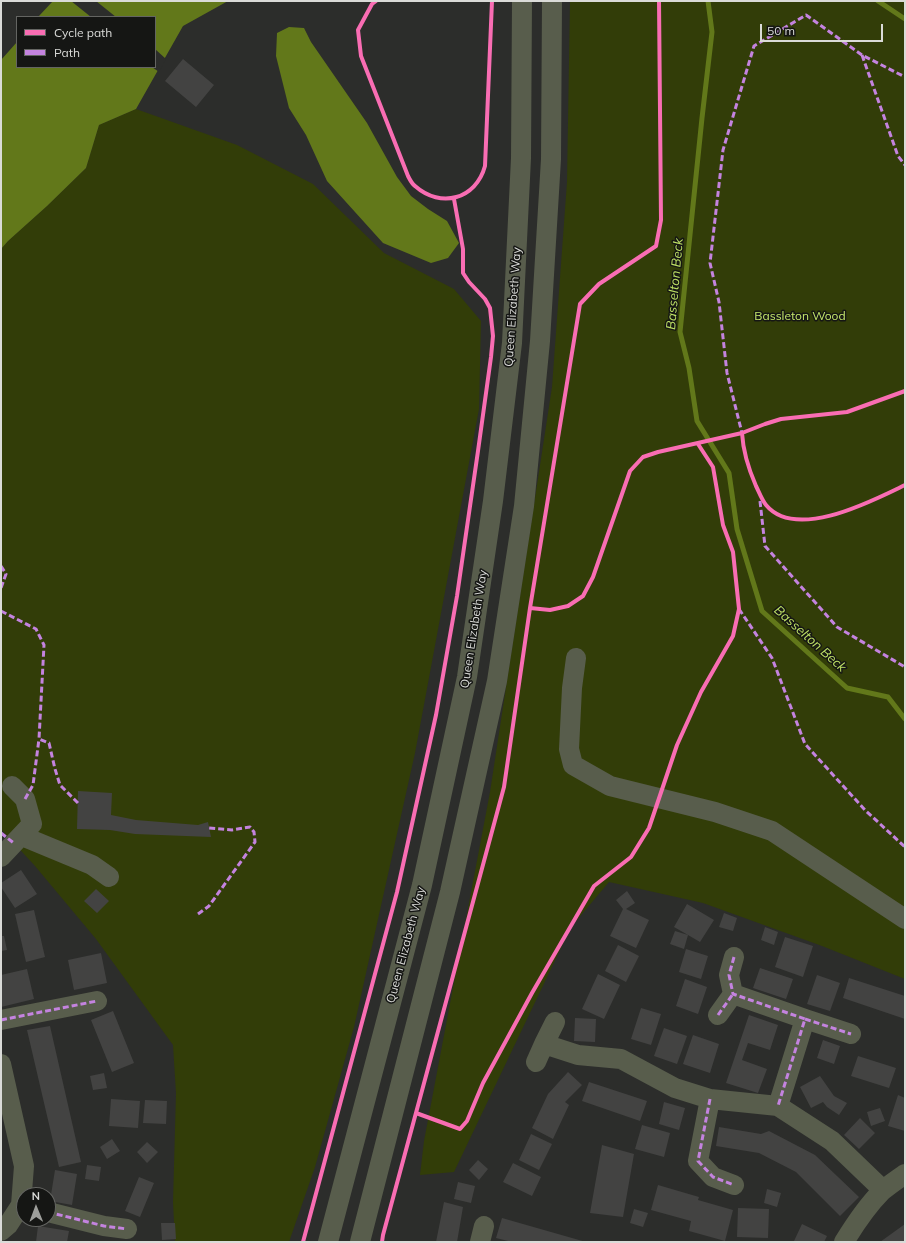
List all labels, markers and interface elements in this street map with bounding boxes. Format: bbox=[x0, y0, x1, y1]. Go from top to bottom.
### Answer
legend bbox=[16, 16, 156, 68]
scale bar bbox=[762, 16, 885, 42]
text: 50 m bbox=[767, 23, 795, 38]
text: Cycle path bbox=[54, 25, 112, 40]
text: Path bbox=[54, 45, 80, 60]
water label: Basselton Beck bbox=[663, 238, 687, 330]
street label: Queen Elizabeth Way bbox=[502, 247, 524, 367]
park label: Bassleton Wood bbox=[754, 309, 846, 323]
street label: Queen Elizabeth Way bbox=[458, 569, 490, 689]
water label: Basselton Beck bbox=[771, 603, 849, 675]
street label: Queen Elizabeth Way bbox=[384, 885, 428, 1005]
north arrow bbox=[16, 1187, 56, 1227]
text: N bbox=[32, 1189, 40, 1203]

